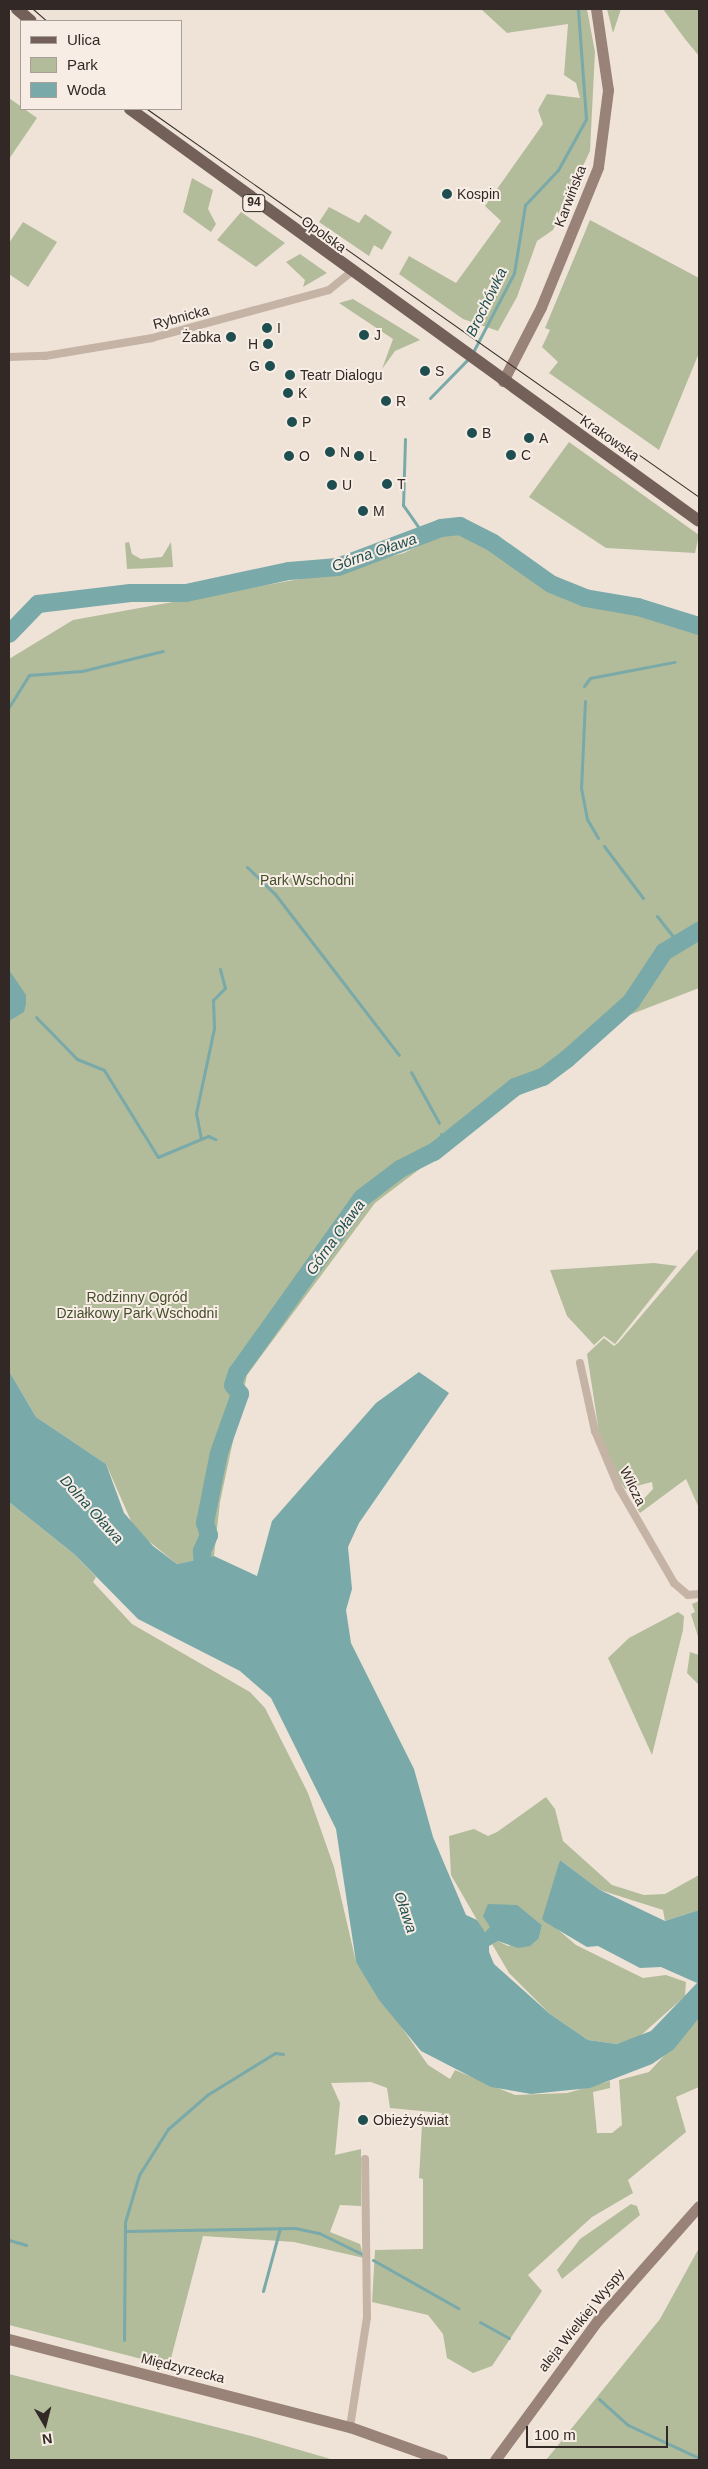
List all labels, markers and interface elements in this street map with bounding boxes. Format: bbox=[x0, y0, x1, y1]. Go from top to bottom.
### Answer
legend bbox=[20, 20, 182, 110]
text: Ulica bbox=[67, 31, 100, 48]
text: Park bbox=[67, 56, 98, 73]
text: Woda bbox=[67, 81, 106, 98]
street label: Karwińska bbox=[551, 163, 589, 229]
place label: Kospin bbox=[457, 186, 500, 202]
marker: Kospin bbox=[441, 188, 453, 200]
road number: 94 bbox=[242, 194, 266, 212]
street label: Opolska bbox=[298, 212, 350, 256]
water label: Brochówka bbox=[462, 265, 510, 339]
street label: Rybnicka bbox=[151, 301, 211, 333]
place label: I bbox=[277, 320, 281, 336]
marker: I bbox=[261, 322, 273, 334]
place label: J bbox=[374, 327, 381, 343]
place label: Żabka bbox=[182, 329, 221, 345]
marker: J bbox=[358, 329, 370, 341]
marker: Żabka bbox=[225, 331, 237, 343]
place label: H bbox=[248, 336, 258, 352]
marker: H bbox=[262, 338, 274, 350]
place label: G bbox=[249, 358, 260, 374]
marker: G bbox=[264, 360, 276, 372]
place label: S bbox=[435, 363, 444, 379]
marker: S bbox=[419, 365, 431, 377]
place label: Teatr Dialogu bbox=[300, 367, 382, 383]
marker: Teatr Dialogu bbox=[284, 369, 296, 381]
place label: K bbox=[298, 385, 307, 401]
marker: K bbox=[282, 387, 294, 399]
place label: R bbox=[396, 393, 406, 409]
marker: R bbox=[380, 395, 392, 407]
street label: Krakowska bbox=[577, 411, 643, 465]
place label: P bbox=[302, 414, 311, 430]
marker: P bbox=[286, 416, 298, 428]
place label: B bbox=[482, 425, 491, 441]
marker: B bbox=[466, 427, 478, 439]
place label: A bbox=[539, 430, 548, 446]
marker: A bbox=[523, 432, 535, 444]
place label: N bbox=[340, 444, 350, 460]
marker: N bbox=[324, 446, 336, 458]
place label: C bbox=[521, 447, 531, 463]
place label: O bbox=[299, 448, 310, 464]
place label: L bbox=[369, 448, 377, 464]
marker: C bbox=[505, 449, 517, 461]
marker: O bbox=[283, 450, 295, 462]
marker: L bbox=[353, 450, 365, 462]
place label: T bbox=[397, 476, 406, 492]
place label: U bbox=[342, 477, 352, 493]
marker: T bbox=[381, 478, 393, 490]
marker: U bbox=[326, 479, 338, 491]
place label: M bbox=[373, 503, 385, 519]
marker: M bbox=[357, 505, 369, 517]
water label: Górna Oława bbox=[329, 529, 419, 575]
park label: Park Wschodni bbox=[260, 872, 354, 888]
water label: Górna Oława bbox=[302, 1196, 368, 1278]
park label: Rodzinny Ogród Działkowy Park Wschodni bbox=[56, 1289, 218, 1321]
street label: Wilcza bbox=[616, 1464, 650, 1508]
water label: Dolna Oława bbox=[57, 1471, 127, 1547]
water label: Oława bbox=[391, 1889, 421, 1935]
place label: Obieżyświat bbox=[373, 2112, 448, 2128]
marker: Obieżyświat bbox=[357, 2114, 369, 2126]
street label: aleja Wielkiej Wyspy bbox=[534, 2265, 628, 2375]
street label: Międzyrzecka bbox=[139, 2349, 227, 2387]
north arrow bbox=[20, 2399, 70, 2449]
scale bar bbox=[528, 2416, 670, 2448]
text: 100 m bbox=[534, 2426, 576, 2443]
text: N bbox=[41, 2430, 53, 2447]

